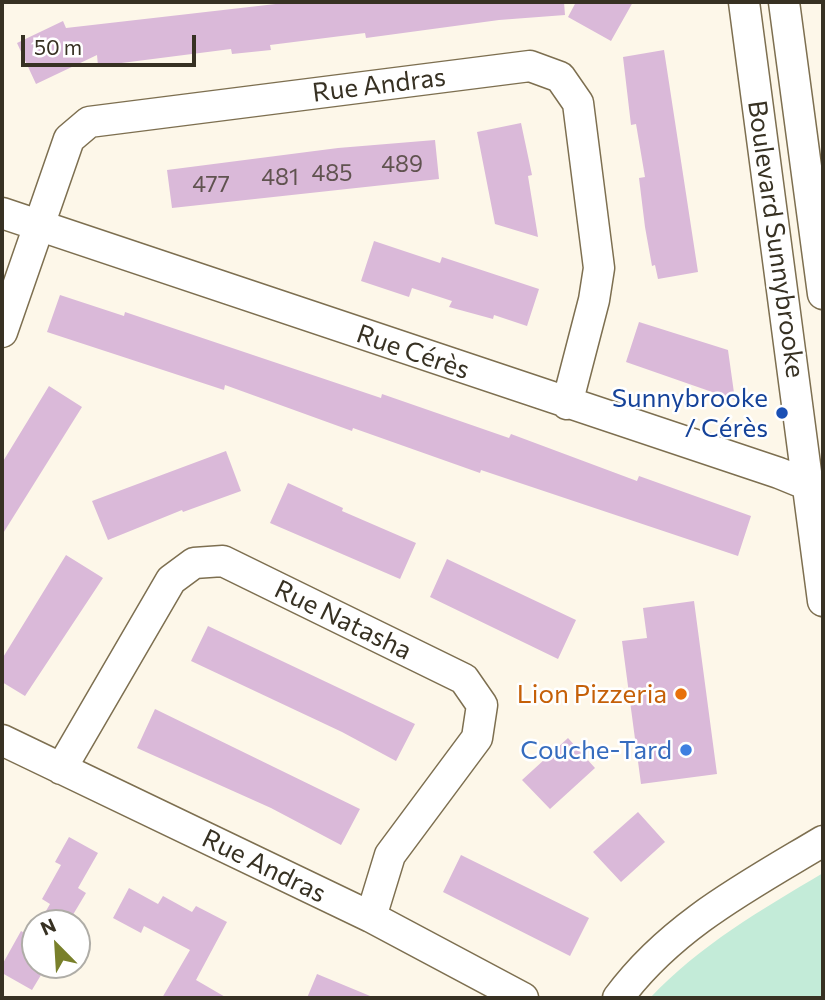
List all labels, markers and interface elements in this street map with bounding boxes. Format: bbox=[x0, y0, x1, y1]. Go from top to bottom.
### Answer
scale bar bbox=[24, 21, 200, 65]
text: 50 m bbox=[34, 34, 82, 59]
street label: Rue Andras bbox=[311, 61, 447, 109]
street label: Boulevard Sunnybrooke bbox=[741, 98, 811, 380]
house number: 489 bbox=[381, 150, 423, 178]
house number: 485 bbox=[312, 159, 352, 187]
house number: 481 bbox=[261, 163, 299, 191]
house number: 477 bbox=[192, 170, 230, 198]
street label: Rue Cérès bbox=[352, 318, 474, 386]
place label: Sunnybrooke / Cérès bbox=[612, 382, 768, 444]
marker: Sunnybrooke / Cérès bbox=[774, 405, 790, 421]
street label: Rue Natasha bbox=[270, 573, 416, 667]
place label: Lion Pizzeria bbox=[517, 678, 667, 710]
marker: Lion Pizzeria bbox=[673, 686, 689, 702]
place label: Couche-Tard bbox=[520, 734, 672, 766]
marker: Couche-Tard bbox=[678, 742, 694, 758]
street label: Rue Andras bbox=[197, 823, 331, 909]
north arrow bbox=[21, 909, 91, 979]
text: N bbox=[37, 913, 59, 940]

